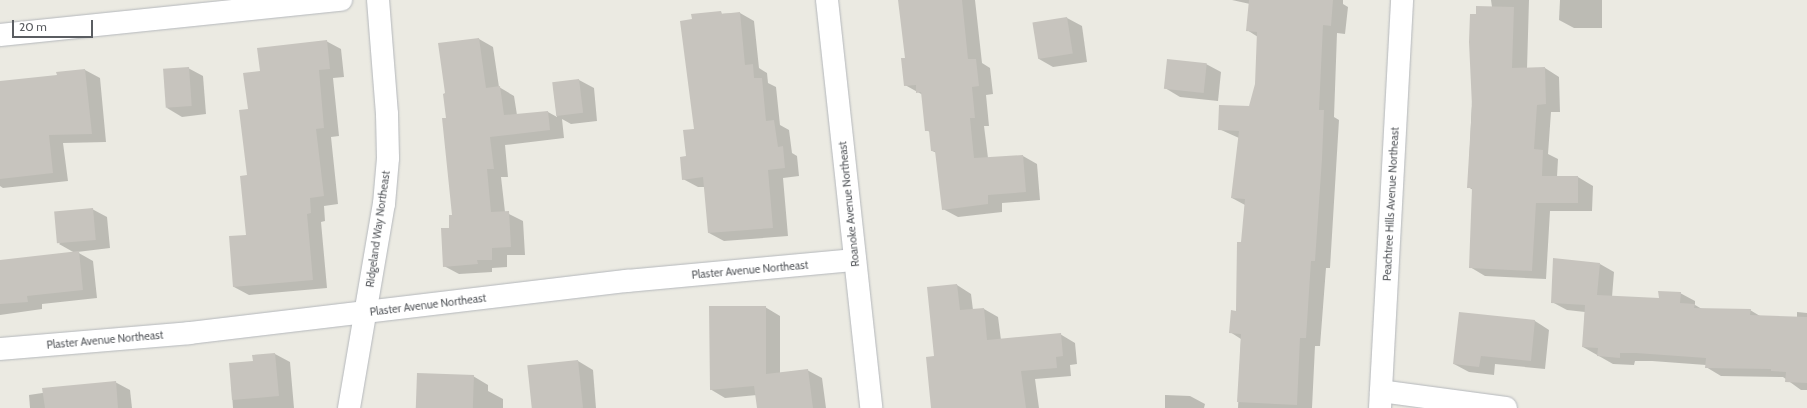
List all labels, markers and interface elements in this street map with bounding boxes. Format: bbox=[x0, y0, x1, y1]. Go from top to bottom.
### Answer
scale bar bbox=[14, 12, 95, 38]
text: 20 m bbox=[19, 19, 47, 34]
street label: Peachtree Hills Avenue Northeast bbox=[1380, 127, 1402, 281]
street label: Roanoke Avenue Northeast bbox=[836, 141, 862, 267]
street label: Ridgeland Way Northeast bbox=[363, 170, 393, 288]
street label: Plaster Avenue Northeast bbox=[691, 258, 809, 282]
street label: Plaster Avenue Northeast bbox=[369, 291, 487, 319]
street label: Plaster Avenue Northeast bbox=[46, 328, 164, 352]

